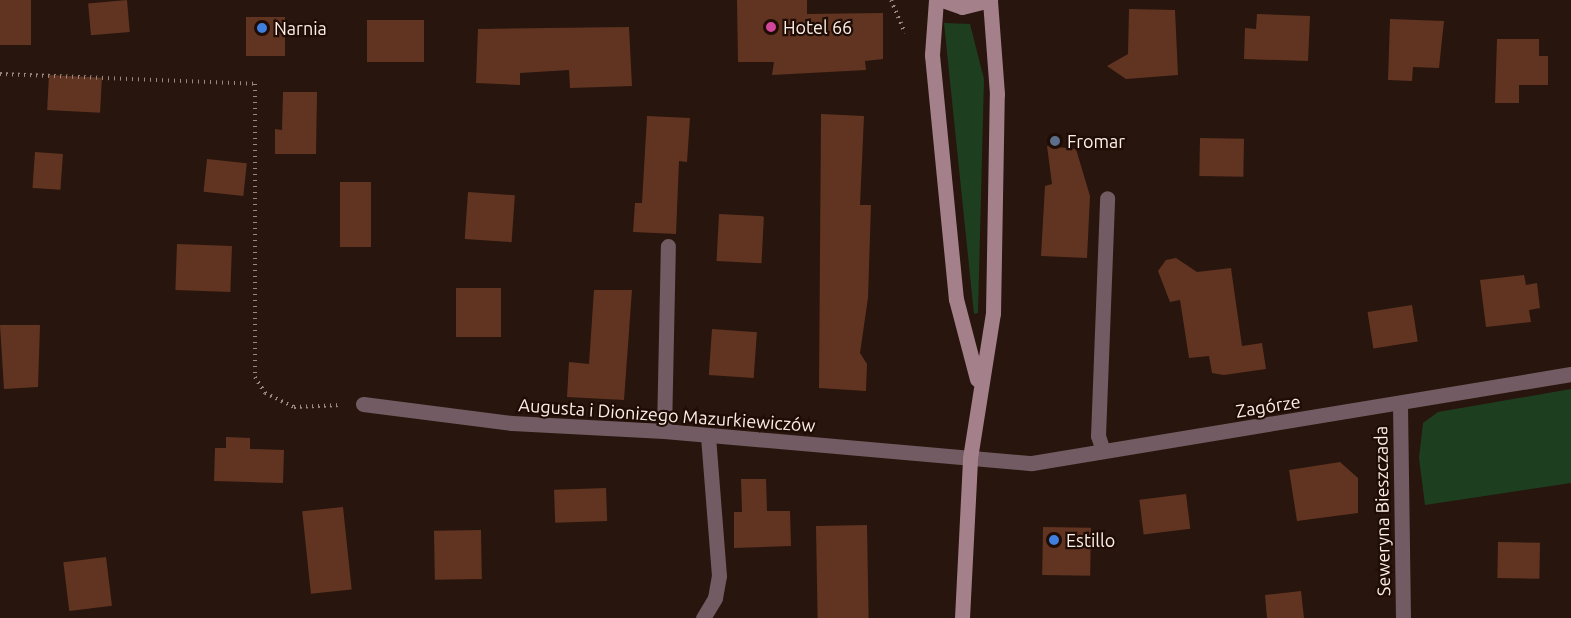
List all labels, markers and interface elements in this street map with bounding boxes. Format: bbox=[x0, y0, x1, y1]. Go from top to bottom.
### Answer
place label: Hotel 66 bbox=[783, 16, 852, 38]
place label: Narnia bbox=[274, 17, 327, 39]
marker: Hotel 66 bbox=[764, 20, 778, 34]
marker: Narnia bbox=[255, 21, 269, 35]
place label: Fromar bbox=[1067, 130, 1125, 152]
marker: Fromar bbox=[1048, 134, 1062, 148]
street label: Zagórze bbox=[1234, 390, 1302, 422]
street label: Augusta i Dionizego Mazurkiewiczów bbox=[518, 394, 816, 436]
street label: Seweryna Bieszczada bbox=[1370, 426, 1394, 596]
place label: Estillo bbox=[1066, 529, 1115, 551]
marker: Estillo bbox=[1047, 533, 1061, 547]

